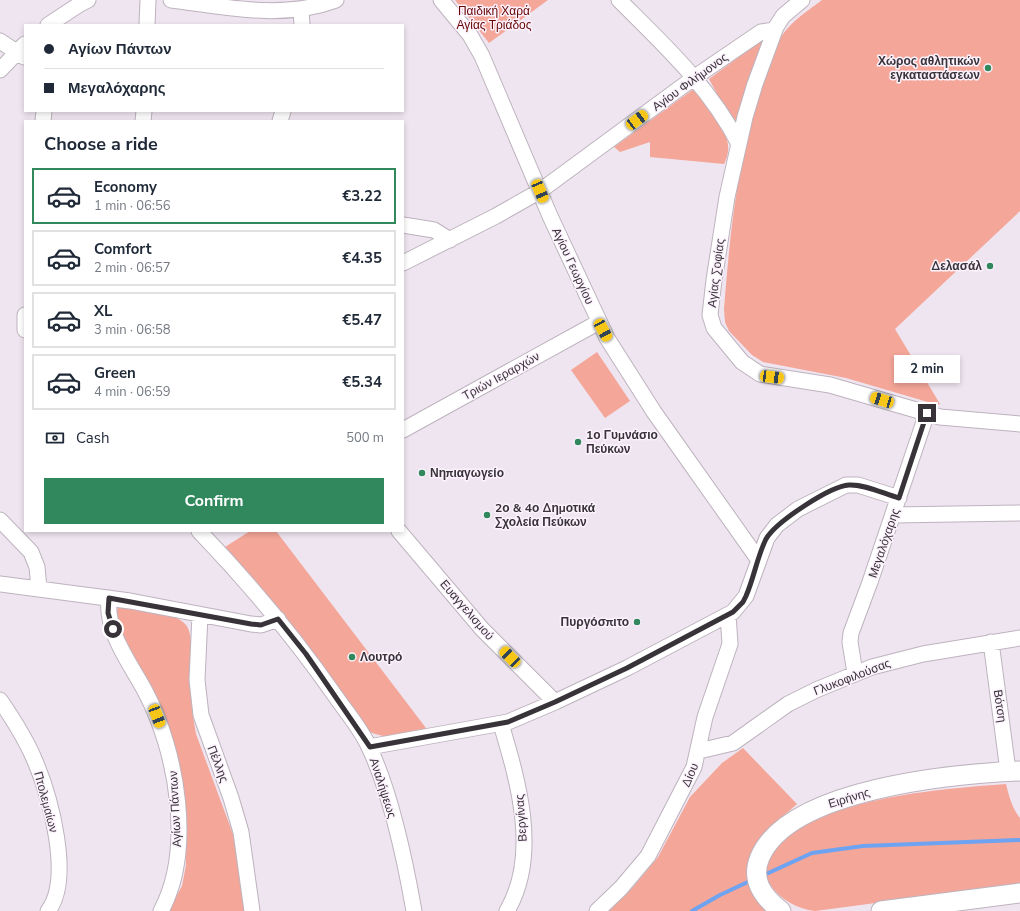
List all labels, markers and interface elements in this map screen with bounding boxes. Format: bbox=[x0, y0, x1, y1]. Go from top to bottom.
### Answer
park label: Παιδική Χαρά Αγίας Τριάδος bbox=[456, 3, 532, 33]
text: Αγίων Πάντων bbox=[68, 39, 172, 59]
street label: Αγίου Φιλήμονος bbox=[649, 49, 731, 115]
place label: Χώρος αθλητικών εγκαταστάσεων bbox=[878, 53, 980, 83]
marker: Χώρος αθλητικών εγκαταστάσεων bbox=[983, 63, 993, 73]
text: Μεγαλόχαρης bbox=[68, 78, 166, 98]
car bbox=[624, 108, 650, 132]
text: Choose a ride bbox=[44, 132, 158, 156]
text: Economy bbox=[94, 177, 157, 197]
icon: car bbox=[46, 178, 82, 214]
car bbox=[530, 178, 550, 204]
text: €3.22 bbox=[342, 186, 382, 206]
text: 1 min · 06:56 bbox=[94, 197, 170, 215]
street label: Αγίου Γεωργίου bbox=[548, 225, 598, 307]
street label: Αγίας Σοφίας bbox=[704, 237, 728, 308]
text: Comfort bbox=[94, 239, 151, 259]
icon: car bbox=[46, 240, 82, 276]
text: €4.35 bbox=[342, 248, 382, 268]
place label: Δελασάλ bbox=[931, 258, 982, 274]
text: 2 min · 06:57 bbox=[94, 259, 170, 277]
marker: Δελασάλ bbox=[985, 261, 995, 271]
text: XL bbox=[94, 301, 113, 321]
icon: car bbox=[46, 302, 82, 338]
text: €5.47 bbox=[342, 310, 382, 330]
car bbox=[592, 317, 614, 343]
text: 3 min · 06:58 bbox=[94, 321, 170, 339]
street label: Τριών Ιεραρχών bbox=[460, 348, 542, 404]
callout: 2 min bbox=[894, 355, 960, 383]
text: 2 min bbox=[910, 360, 944, 378]
text: Green bbox=[94, 363, 136, 383]
icon: car bbox=[46, 364, 82, 400]
car bbox=[759, 370, 785, 384]
text: €5.34 bbox=[342, 372, 382, 392]
text: 4 min · 06:59 bbox=[94, 383, 170, 401]
car bbox=[869, 391, 895, 409]
route end bbox=[918, 404, 936, 422]
icon: cash bbox=[44, 427, 66, 449]
place label: 1ο Γυμνάσιο Πεύκων bbox=[586, 427, 658, 457]
text: Cash bbox=[76, 428, 110, 448]
text: 500 m bbox=[346, 429, 384, 447]
marker: 1ο Γυμνάσιο Πεύκων bbox=[573, 437, 583, 447]
place label: Νηπιαγωγείο bbox=[430, 465, 504, 481]
marker: Νηπιαγωγείο bbox=[417, 468, 427, 478]
button: Confirm bbox=[44, 478, 384, 524]
place label: 2ο & 4ο Δημοτικά Σχολεία Πεύκων bbox=[495, 500, 596, 530]
street label: Μεγαλόχαρης bbox=[865, 506, 903, 580]
marker: 2ο & 4ο Δημοτικά Σχολεία Πεύκων bbox=[482, 510, 492, 520]
street label: Ευαγγελισμού bbox=[436, 576, 498, 644]
place label: Πυργόσπιτο bbox=[561, 614, 629, 630]
marker: Πυργόσπιτο bbox=[632, 617, 642, 627]
route start bbox=[104, 620, 122, 638]
car bbox=[497, 644, 523, 670]
place label: Λουτρό bbox=[360, 649, 402, 665]
marker: Λουτρό bbox=[347, 652, 357, 662]
street label: Γλυκοφιλούσας bbox=[811, 655, 893, 699]
street label: Βότση bbox=[990, 688, 1010, 724]
car bbox=[147, 703, 167, 729]
street label: Πέλλης bbox=[204, 743, 232, 785]
street label: Αναλήψεως bbox=[366, 756, 400, 820]
street label: Δίου bbox=[678, 760, 702, 790]
street label: Πτολεμαίων bbox=[30, 770, 62, 834]
street label: Αγίων Πάντων bbox=[165, 770, 185, 848]
street label: Ειρήνης bbox=[826, 784, 872, 812]
street label: Βεργίνας bbox=[511, 794, 531, 842]

